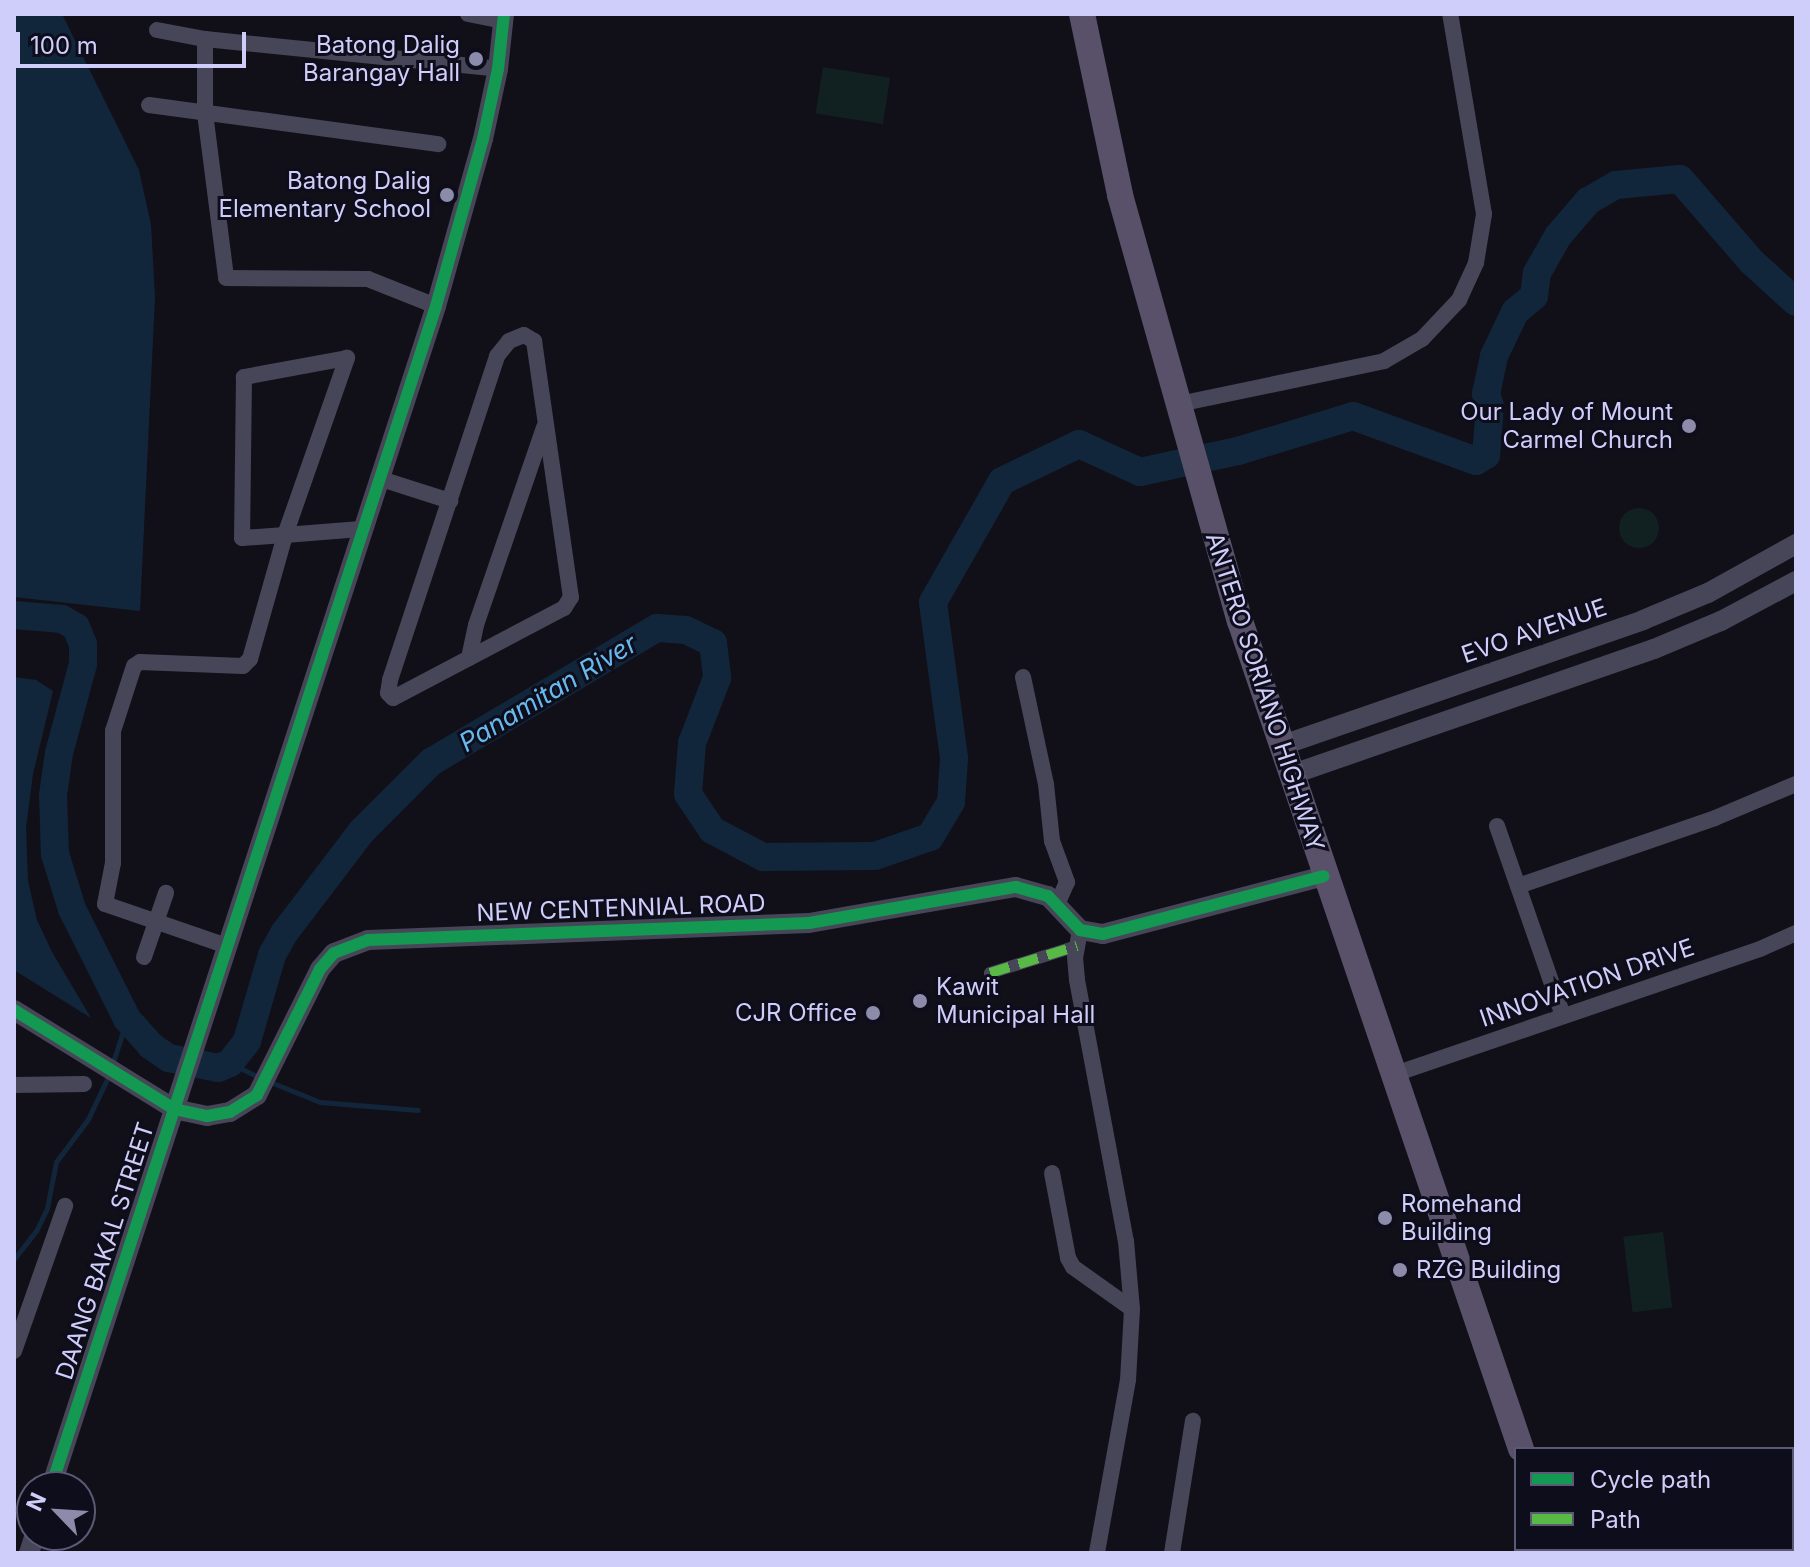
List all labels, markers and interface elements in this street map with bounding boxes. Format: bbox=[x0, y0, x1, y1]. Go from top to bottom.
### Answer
scale bar bbox=[20, 16, 250, 66]
text: 100 m bbox=[30, 31, 98, 60]
place label: Batong Dalig Barangay Hall bbox=[303, 31, 460, 87]
marker: Batong Dalig Barangay Hall bbox=[467, 50, 485, 68]
place label: Batong Dalig Elementary School bbox=[219, 167, 431, 223]
marker: Batong Dalig Elementary School bbox=[438, 186, 456, 204]
place label: Our Lady of Mount Carmel Church bbox=[1460, 398, 1673, 454]
marker: Our Lady of Mount Carmel Church bbox=[1680, 417, 1698, 435]
street label: ANTERO SORIANO HIGHWAY bbox=[1200, 529, 1330, 855]
street label: EVO AVENUE bbox=[1458, 593, 1610, 669]
water label: Panamitan River bbox=[454, 628, 642, 758]
street label: NEW CENTENNIAL ROAD bbox=[476, 889, 766, 927]
street label: INNOVATION DRIVE bbox=[1476, 933, 1698, 1033]
place label: Kawit Municipal Hall bbox=[936, 973, 1095, 1029]
marker: Kawit Municipal Hall bbox=[911, 992, 929, 1010]
place label: CJR Office bbox=[735, 999, 857, 1027]
marker: CJR Office bbox=[864, 1004, 882, 1022]
street label: DAANG BAKAL STREET bbox=[50, 1119, 160, 1383]
place label: Romehand Building bbox=[1401, 1190, 1522, 1246]
marker: Romehand Building bbox=[1376, 1209, 1394, 1227]
place label: RZG Building bbox=[1416, 1256, 1561, 1284]
marker: RZG Building bbox=[1391, 1261, 1409, 1279]
legend bbox=[1514, 1447, 1794, 1551]
text: Cycle path bbox=[1590, 1465, 1711, 1494]
north arrow bbox=[16, 1471, 96, 1551]
text: N bbox=[21, 1489, 51, 1515]
text: Path bbox=[1590, 1505, 1641, 1534]

